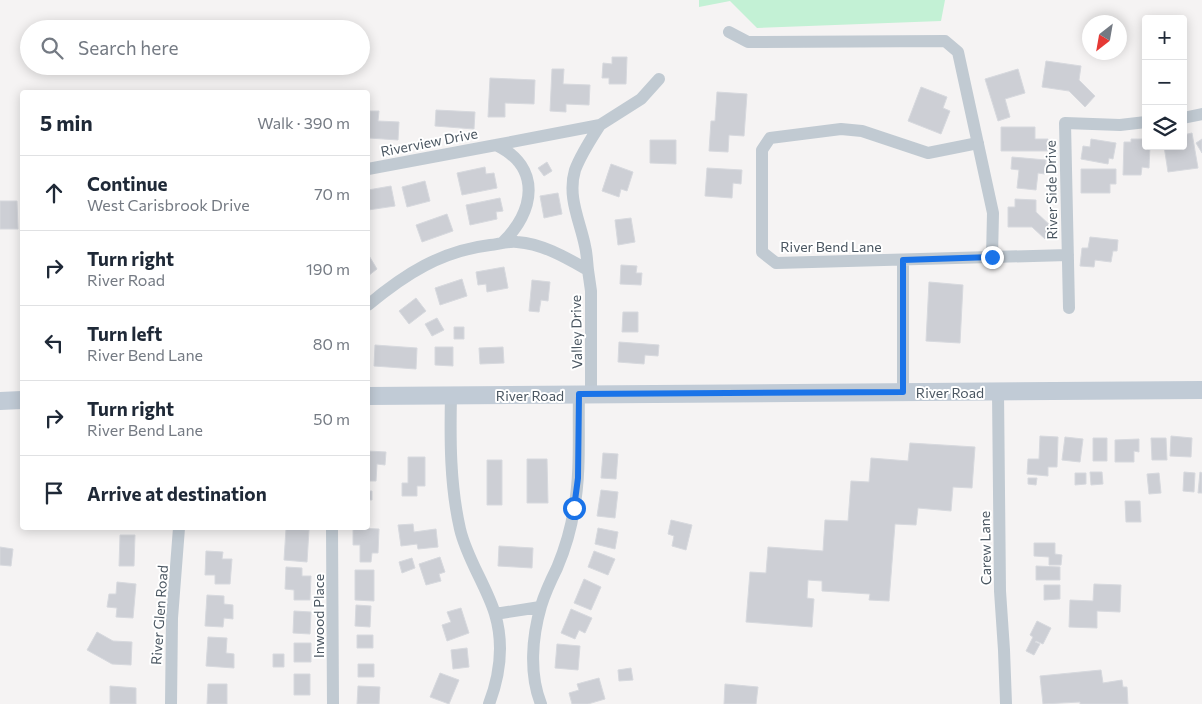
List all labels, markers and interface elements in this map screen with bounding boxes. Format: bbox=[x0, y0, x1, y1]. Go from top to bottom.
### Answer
north arrow bbox=[1082, 15, 1127, 60]
map controls bbox=[1142, 15, 1187, 150]
button: + bbox=[1142, 15, 1187, 60]
search box bbox=[20, 20, 370, 75]
icon: search bbox=[38, 34, 66, 62]
text: Search here bbox=[78, 36, 178, 59]
button: − bbox=[1142, 60, 1187, 105]
button: layers bbox=[1142, 105, 1187, 150]
text: 5 min bbox=[40, 110, 93, 135]
text: Walk · 390 m bbox=[257, 113, 350, 132]
street label: Riverview Drive bbox=[379, 124, 479, 160]
street label: River Side Drive bbox=[1042, 140, 1060, 240]
text: Continue bbox=[87, 172, 167, 195]
icon: ahead bbox=[40, 179, 68, 207]
text: 70 m bbox=[314, 184, 350, 203]
text: West Carisbrook Drive bbox=[87, 195, 250, 214]
street label: River Bend Lane bbox=[780, 238, 882, 255]
route end bbox=[981, 246, 1004, 269]
text: Turn right bbox=[87, 247, 174, 270]
icon: right bbox=[40, 254, 68, 282]
text: 190 m bbox=[306, 259, 350, 278]
text: River Road bbox=[87, 270, 165, 289]
street label: Valley Drive bbox=[567, 295, 585, 369]
text: Turn left bbox=[87, 322, 162, 345]
icon: left bbox=[40, 329, 68, 357]
text: 80 m bbox=[313, 334, 350, 353]
text: River Bend Lane bbox=[87, 345, 203, 364]
street label: River Road bbox=[916, 384, 984, 401]
street label: River Road bbox=[496, 387, 564, 404]
text: Turn right bbox=[87, 397, 174, 420]
icon: right bbox=[40, 404, 68, 432]
text: 50 m bbox=[313, 409, 350, 428]
text: River Bend Lane bbox=[87, 420, 203, 439]
icon: arrive bbox=[40, 479, 68, 507]
text: Arrive at destination bbox=[87, 482, 267, 505]
route start bbox=[563, 497, 586, 520]
street label: Carew Lane bbox=[976, 511, 994, 585]
street label: River Glen Road bbox=[147, 564, 171, 666]
street label: Inwood Place bbox=[310, 574, 327, 658]

